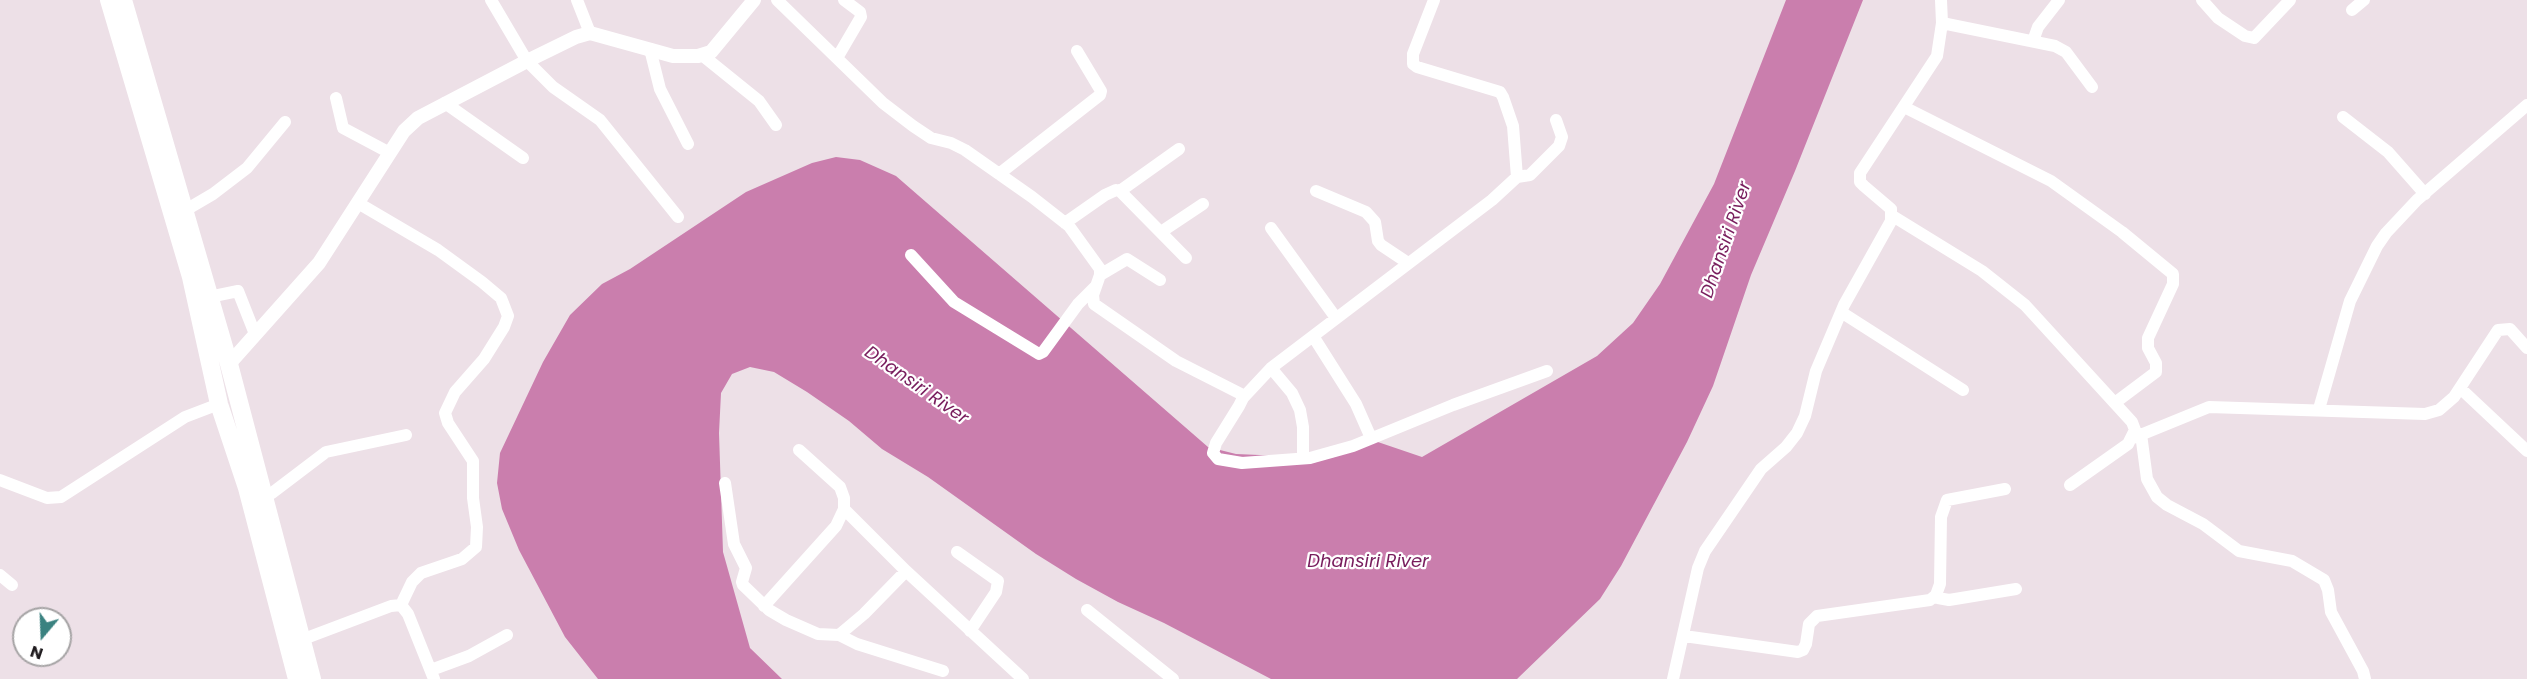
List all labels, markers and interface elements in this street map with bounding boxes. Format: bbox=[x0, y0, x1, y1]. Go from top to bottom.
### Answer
water label: Dhansiri River bbox=[1697, 179, 1757, 301]
water label: Dhansiri River bbox=[860, 342, 972, 430]
water label: Dhansiri River bbox=[1307, 551, 1429, 573]
north arrow bbox=[12, 607, 72, 667]
text: N bbox=[27, 640, 46, 665]

